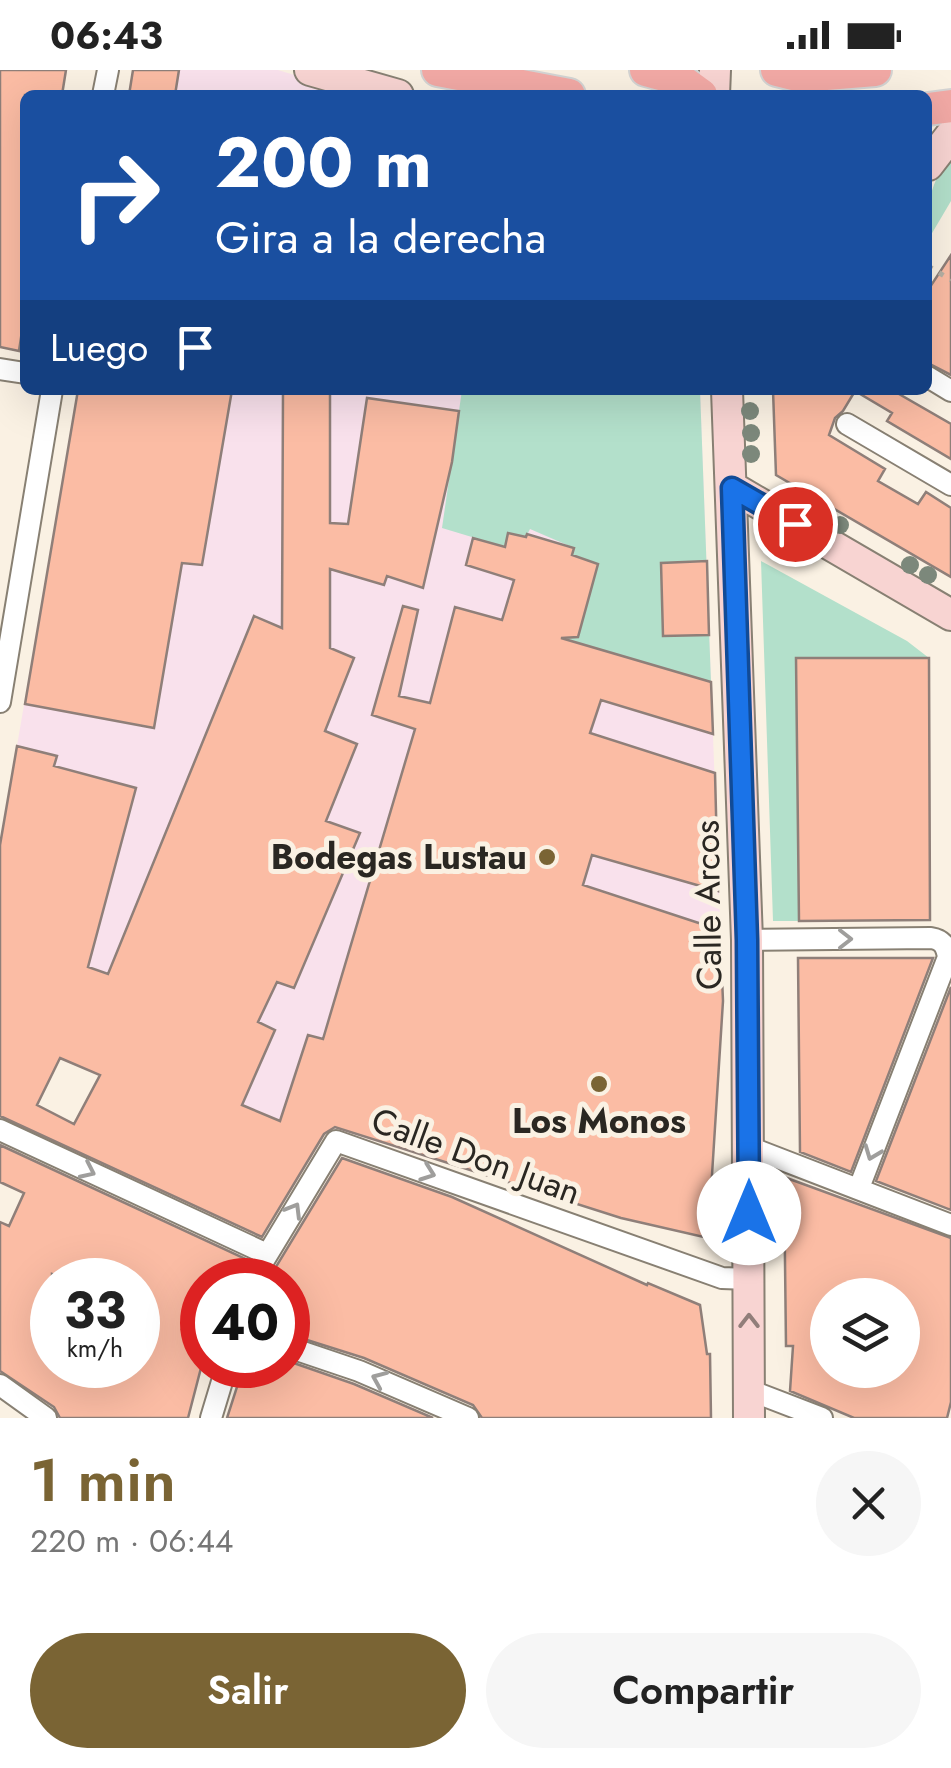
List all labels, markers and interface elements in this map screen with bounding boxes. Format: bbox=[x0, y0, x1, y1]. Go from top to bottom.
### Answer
text: 06:43 bbox=[50, 8, 163, 63]
text: 200 m bbox=[215, 112, 432, 213]
icon: right bbox=[50, 130, 180, 260]
text: Gira a la derecha bbox=[215, 205, 546, 270]
text: Luego bbox=[50, 320, 148, 375]
icon: arrive bbox=[168, 320, 223, 375]
pin bbox=[753, 482, 838, 567]
icon: arrive bbox=[768, 497, 823, 552]
street label: Calle Arcos bbox=[682, 820, 734, 990]
place label: Bodegas Lustau bbox=[271, 832, 527, 882]
marker: Bodegas Lustau bbox=[536, 846, 558, 868]
one-way arrow bbox=[838, 928, 853, 950]
marker: Los Monos bbox=[588, 1073, 610, 1095]
street label: Calle Don Juan bbox=[364, 1095, 588, 1217]
place label: Los Monos bbox=[512, 1096, 686, 1146]
one-way arrow bbox=[864, 1143, 884, 1161]
one-way arrow bbox=[78, 1159, 96, 1179]
one-way arrow bbox=[419, 1161, 436, 1182]
position arrow bbox=[697, 1161, 801, 1265]
one-way arrow bbox=[282, 1203, 301, 1221]
speed limit sign: 40 bbox=[180, 1258, 310, 1388]
text: 33 bbox=[64, 1274, 126, 1347]
map controls bbox=[810, 1278, 920, 1388]
button: layers bbox=[810, 1278, 920, 1388]
one-way arrow bbox=[738, 1312, 760, 1328]
text: km/h bbox=[67, 1330, 123, 1366]
one-way arrow bbox=[371, 1371, 389, 1391]
text: 1 min bbox=[30, 1437, 176, 1524]
button: close bbox=[816, 1451, 921, 1556]
text: 220 m · 06:44 bbox=[30, 1518, 234, 1564]
button: Salir bbox=[30, 1633, 466, 1748]
button: Compartir bbox=[486, 1633, 921, 1748]

